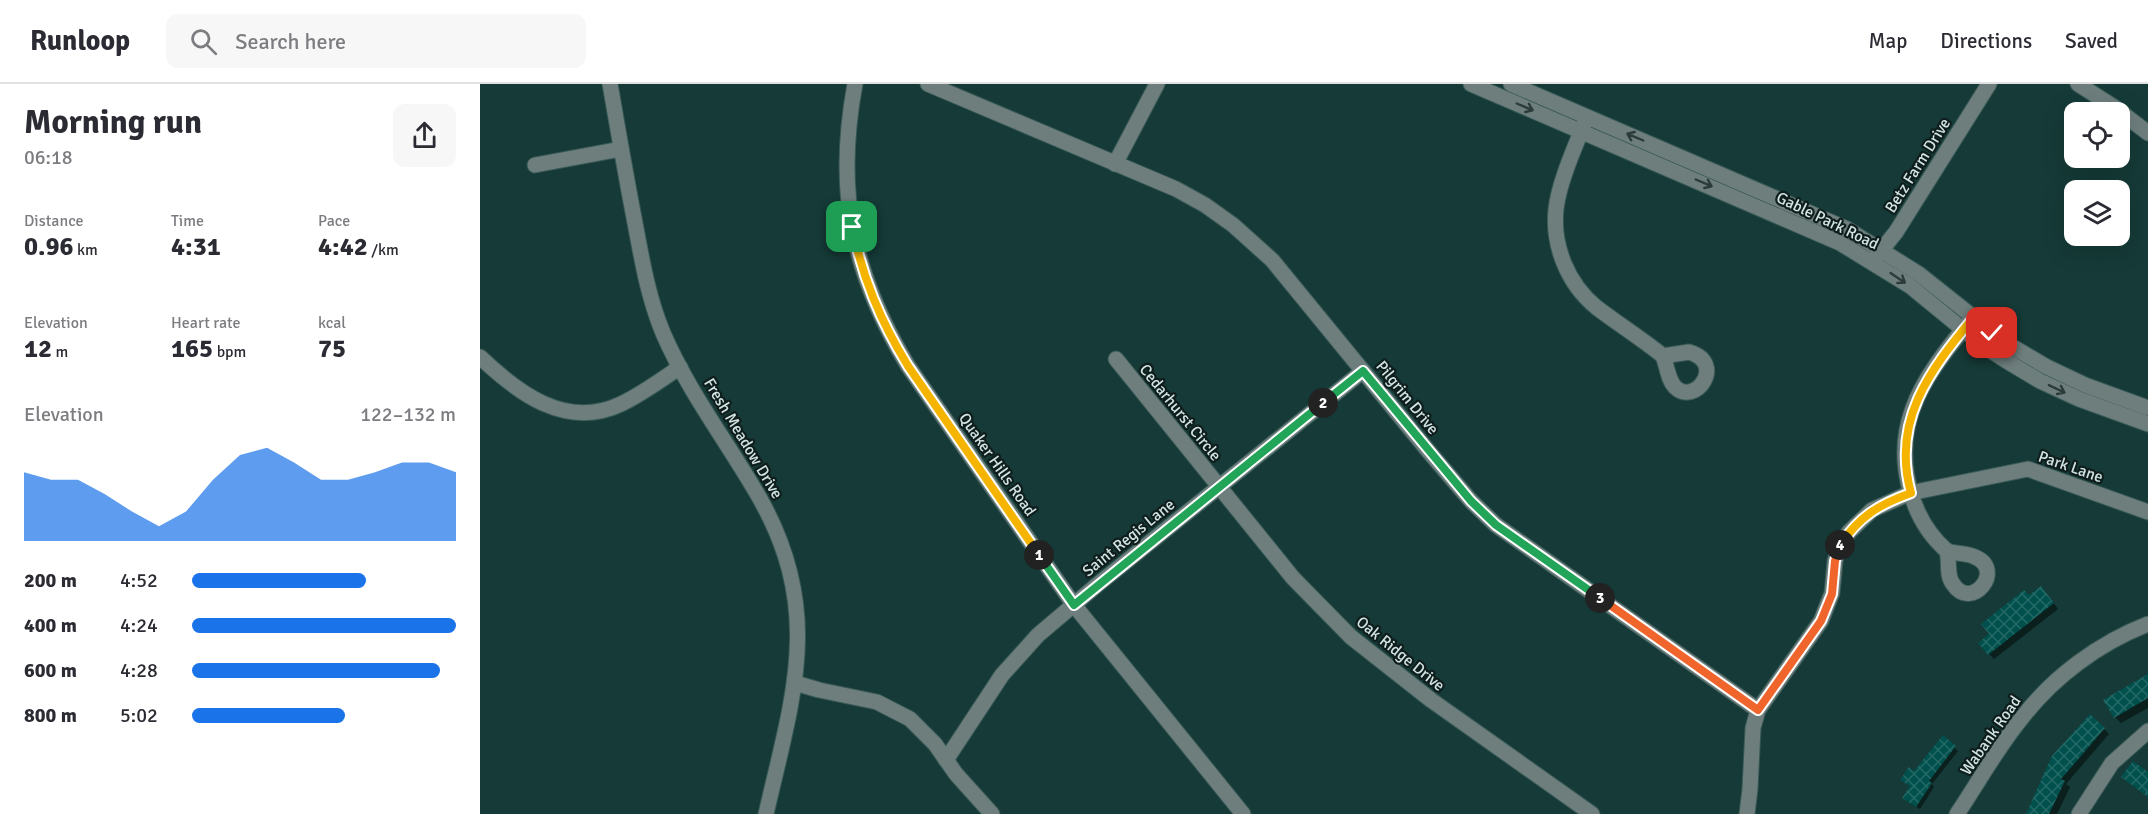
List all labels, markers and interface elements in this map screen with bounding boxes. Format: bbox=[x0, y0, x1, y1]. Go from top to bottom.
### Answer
search box bbox=[166, 14, 586, 68]
text: Runloop bbox=[30, 24, 130, 58]
icon: search bbox=[187, 25, 220, 58]
text: Search here bbox=[235, 28, 346, 55]
text: Map bbox=[1869, 28, 1907, 54]
text: Directions bbox=[1940, 28, 2032, 54]
text: Saved bbox=[2065, 28, 2118, 54]
text: Morning run bbox=[24, 102, 202, 143]
one-way arrow bbox=[1515, 102, 1534, 113]
map controls bbox=[2064, 102, 2130, 246]
button: locate bbox=[2064, 102, 2130, 168]
button: share bbox=[393, 104, 456, 167]
street label: Betz Farm Drive bbox=[1881, 114, 1955, 217]
one-way arrow bbox=[1627, 131, 1645, 142]
text: 06:18 bbox=[24, 145, 73, 170]
one-way arrow bbox=[1695, 178, 1713, 190]
button: layers bbox=[2064, 180, 2130, 246]
street label: Gable Park Road bbox=[1773, 187, 1882, 254]
pin bbox=[826, 201, 877, 252]
icon: arrive bbox=[835, 210, 868, 243]
text: Distance bbox=[24, 211, 84, 231]
text: Time bbox=[171, 211, 204, 231]
text: Pace bbox=[318, 211, 350, 231]
text: 0.96 bbox=[24, 231, 74, 263]
text: 4:31 bbox=[171, 231, 221, 263]
text: 4:42 bbox=[318, 231, 368, 263]
text: km bbox=[74, 240, 98, 260]
text: /km bbox=[368, 240, 399, 260]
one-way arrow bbox=[1889, 272, 1906, 284]
pin bbox=[1966, 307, 2017, 358]
text: Elevation bbox=[24, 313, 88, 333]
text: Heart rate bbox=[171, 313, 240, 333]
text: kcal bbox=[318, 313, 346, 333]
icon: check bbox=[1975, 316, 2008, 349]
text: 12 bbox=[24, 333, 52, 365]
text: 165 bbox=[171, 333, 213, 365]
text: 75 bbox=[318, 333, 346, 365]
text: m bbox=[52, 342, 68, 362]
text: bpm bbox=[213, 342, 246, 362]
street label: Pilgrim Drive bbox=[1371, 357, 1443, 439]
street label: Cedarhurst Circle bbox=[1135, 360, 1225, 465]
street label: Fresh Meadow Drive bbox=[699, 375, 787, 503]
one-way arrow bbox=[2048, 384, 2066, 396]
pin: 2 bbox=[1308, 388, 1338, 418]
text: 2 bbox=[1319, 393, 1327, 413]
text: Elevation bbox=[24, 402, 104, 427]
text: 122–132 m bbox=[360, 402, 456, 427]
street label: Quaker Hills Road bbox=[954, 409, 1040, 520]
street label: Park Lane bbox=[2036, 447, 2106, 487]
street label: Saint Regis Lane bbox=[1078, 494, 1179, 581]
pin: 4 bbox=[1825, 530, 1855, 560]
text: 4 bbox=[1836, 535, 1844, 555]
pin: 1 bbox=[1024, 540, 1054, 570]
text: 1 bbox=[1035, 545, 1043, 565]
text: 200 m bbox=[24, 568, 77, 593]
text: 4:52 bbox=[120, 568, 158, 593]
pin: 3 bbox=[1585, 583, 1615, 613]
text: 3 bbox=[1596, 588, 1604, 608]
street label: Oak Ridge Drive bbox=[1352, 612, 1449, 696]
text: 400 m bbox=[24, 613, 77, 638]
text: 4:24 bbox=[120, 613, 158, 638]
text: 600 m bbox=[24, 658, 77, 683]
text: 4:28 bbox=[120, 658, 158, 683]
street label: Wabank Road bbox=[1956, 692, 2025, 779]
text: 800 m bbox=[24, 703, 77, 728]
text: 5:02 bbox=[120, 703, 158, 728]

